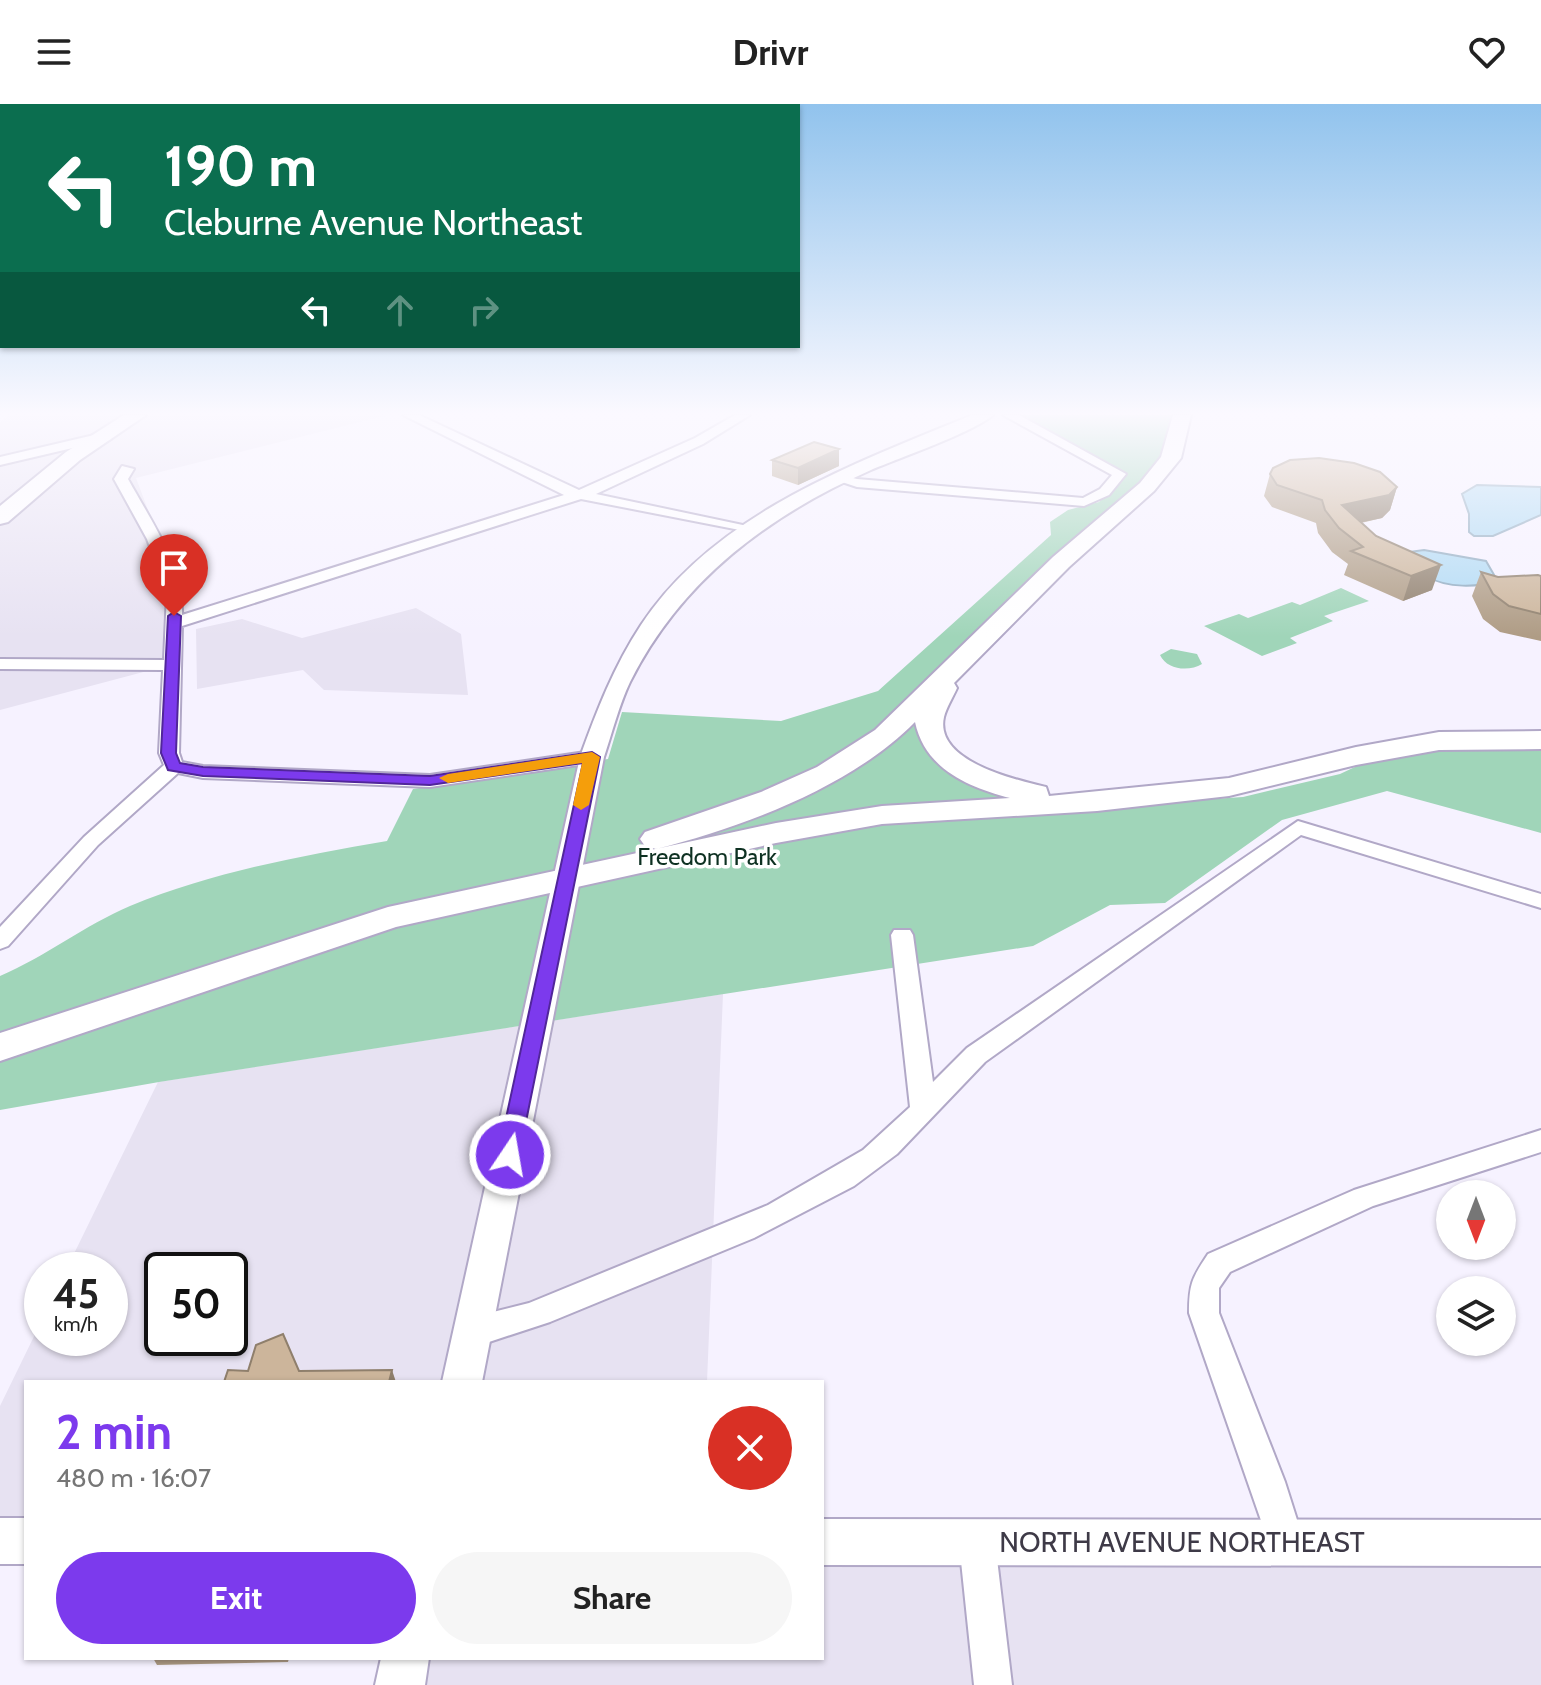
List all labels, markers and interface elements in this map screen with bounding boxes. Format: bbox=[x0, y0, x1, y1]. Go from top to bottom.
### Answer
icon: menu bbox=[32, 30, 76, 74]
text: Drivr bbox=[733, 30, 808, 74]
icon: heart bbox=[1465, 30, 1509, 74]
text: 190 m bbox=[164, 132, 317, 200]
icon: left bbox=[32, 136, 136, 240]
text: Cleburne Avenue Northeast bbox=[164, 200, 582, 244]
icon: left bbox=[294, 288, 338, 332]
icon: ahead bbox=[378, 288, 422, 332]
icon: right bbox=[462, 288, 506, 332]
pin bbox=[140, 534, 208, 616]
icon: arrive bbox=[152, 546, 196, 590]
park label: Freedom Park bbox=[637, 842, 777, 871]
position arrow bbox=[468, 1113, 552, 1197]
north arrow bbox=[1436, 1180, 1516, 1260]
map controls bbox=[1436, 1180, 1516, 1356]
speed limit sign: 50 bbox=[144, 1252, 248, 1356]
text: 45 bbox=[53, 1269, 99, 1318]
button: layers bbox=[1436, 1276, 1516, 1356]
text: km/h bbox=[54, 1312, 98, 1336]
text: 2 min bbox=[56, 1403, 172, 1461]
button: close bbox=[708, 1406, 792, 1490]
text: 480 m · 16:07 bbox=[56, 1462, 211, 1494]
street label: NORTH AVENUE NORTHEAST bbox=[999, 1525, 1365, 1559]
button: Exit bbox=[56, 1552, 416, 1644]
button: Share bbox=[432, 1552, 792, 1644]

